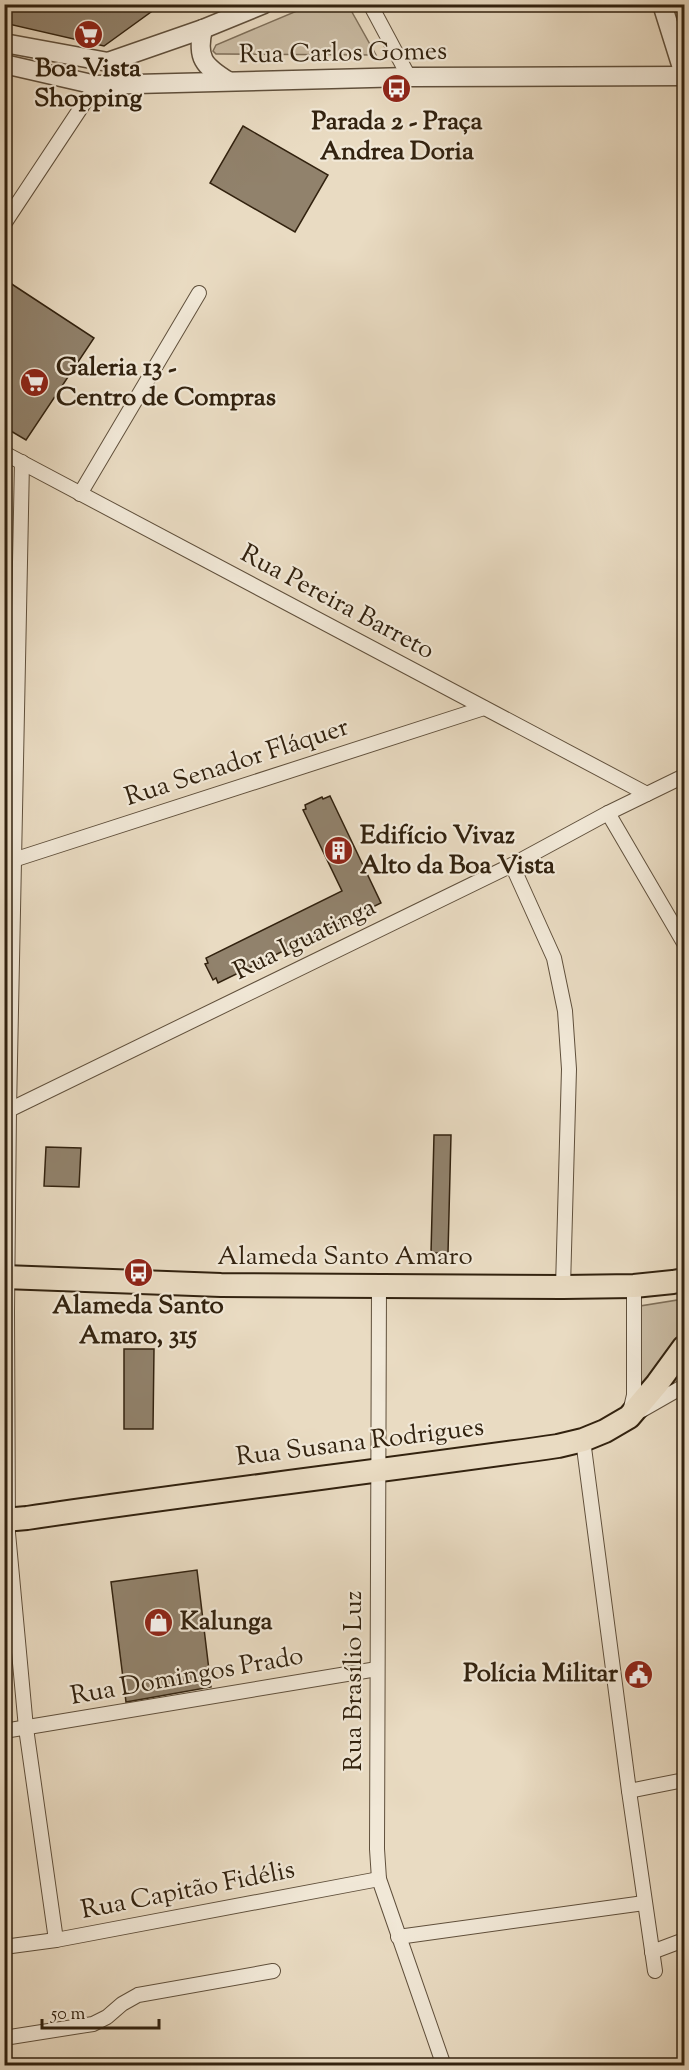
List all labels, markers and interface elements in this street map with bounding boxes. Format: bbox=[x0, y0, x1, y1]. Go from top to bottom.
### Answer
supermarket icon: Boa Vista Shopping bbox=[72, 19, 104, 51]
street label: Rua Carlos Gomes bbox=[239, 34, 447, 74]
place label: Boa Vista Shopping bbox=[34, 51, 142, 118]
bus stop icon: Parada 2 - Praça Andrea Doria bbox=[381, 72, 413, 104]
place label: Parada 2 - Praça Andrea Doria bbox=[311, 104, 483, 171]
place label: Galeria 13 - Centro de Compras bbox=[56, 350, 276, 417]
supermarket icon: Galeria 13 - Centro de Compras bbox=[19, 367, 51, 399]
street label: Rua Pereira Barreto bbox=[233, 536, 441, 670]
street label: Rua Senador Fláquer bbox=[120, 709, 354, 817]
place label: Edifício Vivaz Alto da Boa Vista bbox=[360, 818, 555, 885]
building icon: Edifício Vivaz Alto da Boa Vista bbox=[323, 835, 355, 867]
street label: Rua Iguatinga bbox=[228, 890, 383, 990]
street label: Alameda Santo Amaro bbox=[217, 1239, 473, 1276]
bus stop icon: Alameda Santo Amaro, 315 bbox=[122, 1256, 154, 1288]
place label: Alameda Santo Amaro, 315 bbox=[52, 1288, 224, 1355]
street label: Rua Susana Rodrigues bbox=[234, 1409, 486, 1477]
street label: Rua Brasílio Luz bbox=[336, 1590, 373, 1771]
place label: Kalunga bbox=[180, 1604, 273, 1641]
shop icon: Kalunga bbox=[143, 1606, 175, 1638]
street label: Rua Domingos Prado bbox=[68, 1638, 306, 1716]
place label: Polícia Militar bbox=[463, 1656, 618, 1693]
public building icon: Polícia Militar bbox=[623, 1658, 655, 1690]
street label: Rua Capitão Fidélis bbox=[78, 1852, 298, 1930]
scale bar bbox=[42, 1992, 159, 2030]
text: 50 m bbox=[50, 2002, 86, 2028]

